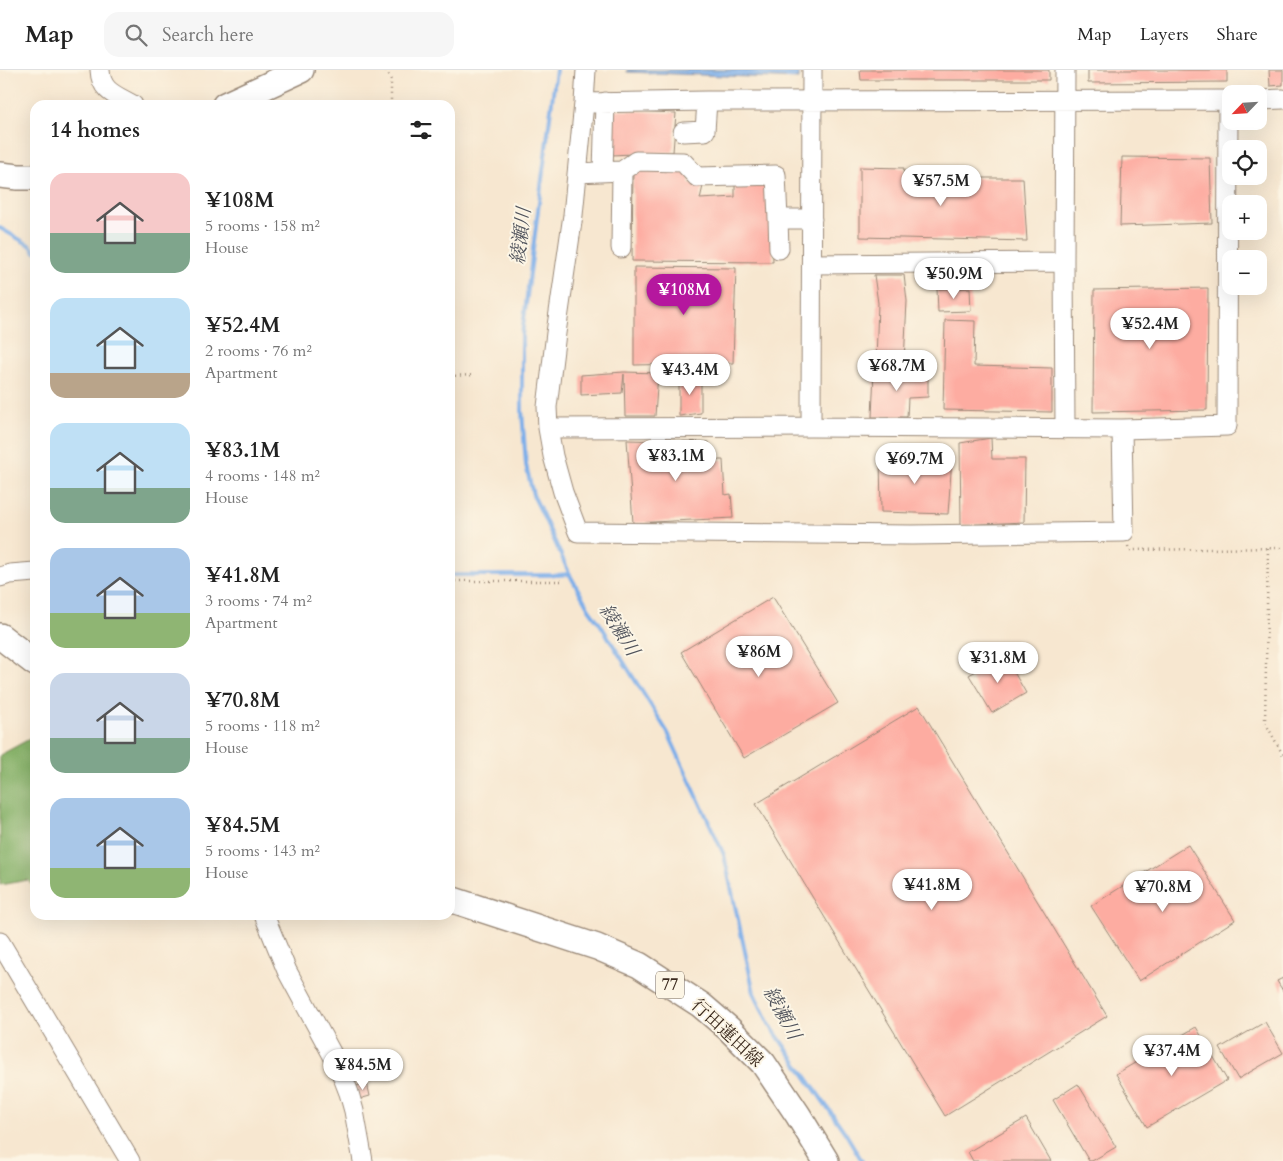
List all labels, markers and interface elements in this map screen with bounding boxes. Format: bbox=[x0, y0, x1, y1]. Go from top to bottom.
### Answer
search box bbox=[104, 12, 454, 57]
text: Map bbox=[25, 18, 74, 51]
icon: search bbox=[122, 21, 150, 49]
text: Search here bbox=[162, 22, 254, 48]
text: Map bbox=[1077, 22, 1112, 47]
text: Layers bbox=[1140, 22, 1189, 47]
text: Share bbox=[1217, 22, 1258, 47]
north arrow bbox=[1222, 85, 1268, 130]
map controls bbox=[1222, 85, 1267, 295]
text: 14 homes bbox=[50, 116, 140, 145]
icon: filters bbox=[407, 116, 435, 144]
button: locate bbox=[1222, 140, 1267, 185]
pin: ¥57.5M bbox=[900, 164, 982, 207]
text: ¥57.5M bbox=[912, 170, 970, 192]
text: ¥108M bbox=[205, 186, 274, 215]
icon: home bbox=[90, 193, 150, 253]
button: + bbox=[1222, 195, 1267, 240]
water label: 綾瀬川 bbox=[505, 204, 538, 266]
text: 5 rooms · 158 m² bbox=[205, 215, 320, 237]
text: House bbox=[205, 237, 248, 259]
button: − bbox=[1222, 250, 1267, 295]
pin: ¥50.9M bbox=[913, 258, 995, 300]
text: ¥50.9M bbox=[925, 263, 983, 285]
pin: ¥108M bbox=[649, 274, 719, 316]
text: ¥108M bbox=[658, 279, 710, 301]
pin: ¥52.4M bbox=[1109, 308, 1191, 350]
text: ¥52.4M bbox=[205, 311, 281, 340]
text: ¥52.4M bbox=[1121, 313, 1179, 335]
icon: home bbox=[90, 318, 150, 378]
text: 2 rooms · 76 m² bbox=[205, 340, 312, 362]
pin: ¥68.7M bbox=[856, 350, 938, 392]
pin: ¥43.4M bbox=[649, 354, 731, 396]
text: ¥68.7M bbox=[868, 355, 926, 377]
text: ¥43.4M bbox=[661, 359, 719, 381]
text: Apartment bbox=[205, 362, 278, 384]
text: ¥83.1M bbox=[205, 436, 281, 465]
pin: ¥83.1M bbox=[635, 440, 717, 482]
pin: ¥69.7M bbox=[874, 442, 956, 485]
icon: home bbox=[90, 443, 150, 503]
text: ¥83.1M bbox=[647, 445, 705, 467]
text: ¥69.7M bbox=[886, 448, 944, 470]
text: 4 rooms · 148 m² bbox=[205, 465, 320, 487]
text: House bbox=[205, 487, 248, 509]
text: ¥41.8M bbox=[205, 561, 281, 590]
icon: home bbox=[90, 568, 150, 628]
text: 3 rooms · 74 m² bbox=[205, 590, 312, 612]
water label: 綾瀬川 bbox=[593, 599, 646, 663]
text: Apartment bbox=[205, 612, 278, 634]
pin: ¥86M bbox=[729, 636, 789, 678]
text: ¥86M bbox=[737, 641, 781, 663]
pin: ¥31.8M bbox=[957, 642, 1039, 684]
text: ¥31.8M bbox=[969, 647, 1027, 669]
text: ¥70.8M bbox=[205, 686, 281, 715]
icon: home bbox=[90, 693, 150, 753]
text: 5 rooms · 118 m² bbox=[205, 715, 320, 737]
text: House bbox=[205, 737, 248, 759]
text: ¥84.5M bbox=[205, 811, 281, 840]
icon: home bbox=[90, 818, 150, 878]
text: 5 rooms · 143 m² bbox=[205, 840, 320, 862]
text: House bbox=[205, 862, 248, 884]
pin: ¥41.8M bbox=[891, 868, 973, 911]
pin: ¥70.8M bbox=[1122, 870, 1204, 913]
text: ¥41.8M bbox=[903, 874, 961, 896]
text: ¥70.8M bbox=[1134, 876, 1192, 898]
road number: 77 bbox=[656, 972, 684, 998]
water label: 綾瀬川 bbox=[757, 982, 808, 1046]
street label: 行田蓮田線 bbox=[686, 993, 768, 1073]
pin: ¥37.4M bbox=[1131, 1034, 1213, 1077]
text: ¥37.4M bbox=[1143, 1040, 1201, 1062]
pin: ¥84.5M bbox=[322, 1048, 404, 1091]
text: ¥84.5M bbox=[334, 1054, 392, 1076]

